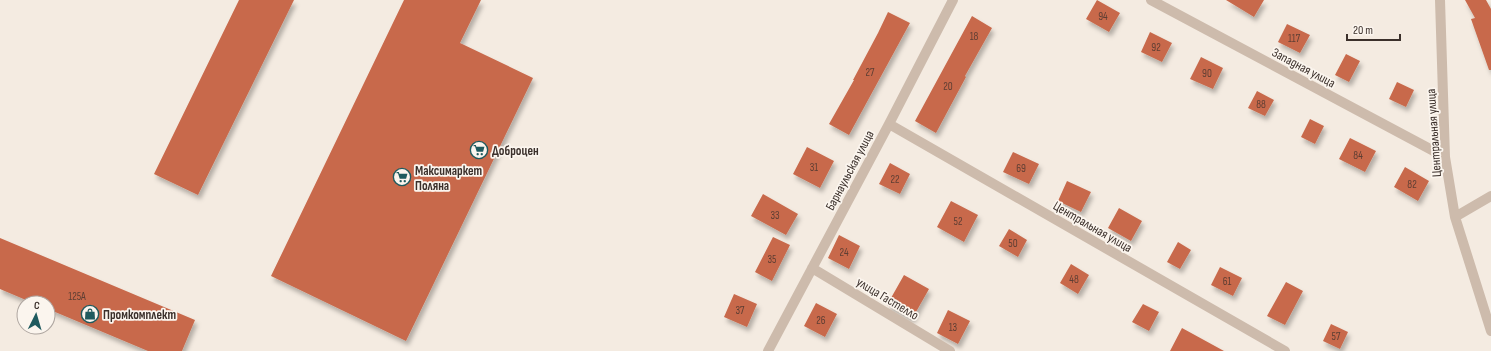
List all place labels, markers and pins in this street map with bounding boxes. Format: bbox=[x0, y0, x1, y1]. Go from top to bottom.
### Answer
supermarket icon: Доброцен bbox=[469, 140, 489, 160]
place label: Доброцен bbox=[492, 143, 539, 159]
place label: Максимаркет Поляна bbox=[415, 163, 482, 194]
supermarket icon: Максимаркет Поляна bbox=[392, 167, 412, 187]
shop icon: Промкомплект bbox=[80, 304, 100, 324]
place label: Промкомплект bbox=[103, 307, 176, 323]

